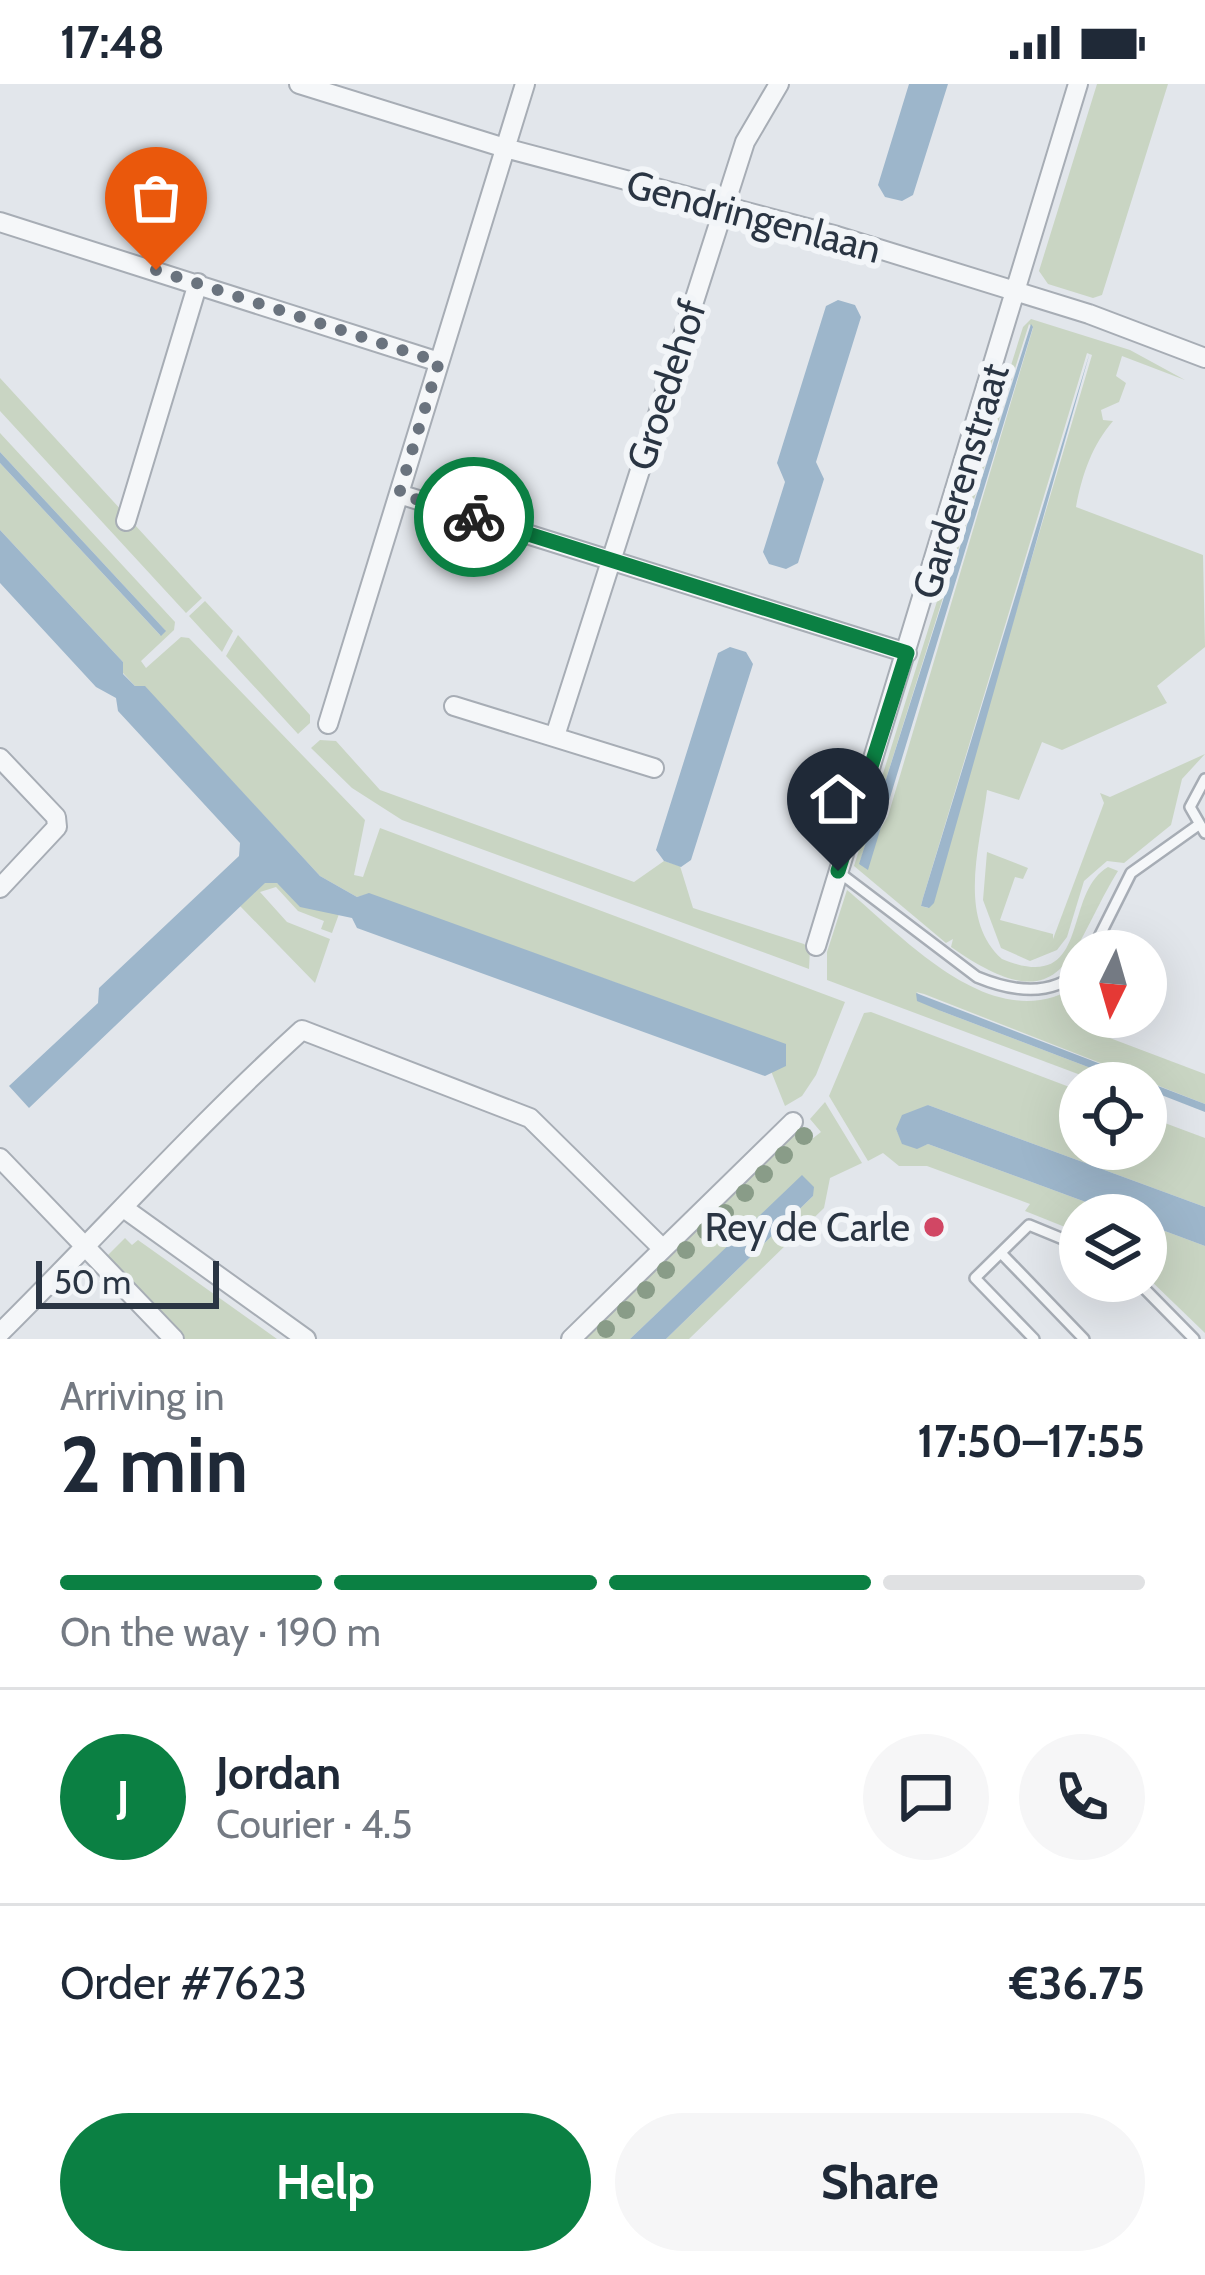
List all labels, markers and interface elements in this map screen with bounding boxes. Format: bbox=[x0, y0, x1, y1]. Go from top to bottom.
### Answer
text: 17:48 bbox=[60, 15, 165, 69]
pin bbox=[105, 147, 207, 270]
street label: Gendringenlaan bbox=[622, 159, 886, 273]
icon: bag bbox=[123, 165, 189, 231]
street label: Groedehof bbox=[616, 294, 716, 476]
street label: Garderenstraat bbox=[901, 358, 1019, 604]
courier bbox=[414, 457, 534, 577]
icon: bike bbox=[441, 484, 507, 550]
pin bbox=[787, 748, 889, 871]
icon: home bbox=[805, 766, 871, 832]
north arrow bbox=[1059, 930, 1167, 1038]
map controls bbox=[1059, 930, 1167, 1302]
button: locate bbox=[1059, 1062, 1167, 1170]
button: layers bbox=[1059, 1194, 1167, 1302]
place label: Rey de Carle bbox=[705, 1203, 910, 1251]
marker: Rey de Carle bbox=[921, 1214, 947, 1240]
scale bar bbox=[36, 1255, 219, 1308]
text: 50 m bbox=[54, 1262, 131, 1302]
text: Arriving in bbox=[60, 1372, 224, 1420]
text: 17:50–17:55 bbox=[917, 1414, 1145, 1468]
text: 2 min bbox=[60, 1417, 248, 1512]
text: On the way · 190 m bbox=[60, 1608, 381, 1656]
button: chat bbox=[863, 1734, 989, 1860]
button: phone bbox=[1019, 1734, 1145, 1860]
text: Jordan bbox=[216, 1746, 341, 1800]
text: J bbox=[117, 1770, 129, 1824]
text: Courier · 4.5 bbox=[216, 1800, 412, 1848]
text: Order #7623 bbox=[60, 1956, 307, 2010]
text: €36.75 bbox=[1010, 1956, 1145, 2010]
button: Help bbox=[60, 2113, 591, 2251]
button: Share bbox=[615, 2113, 1145, 2251]

